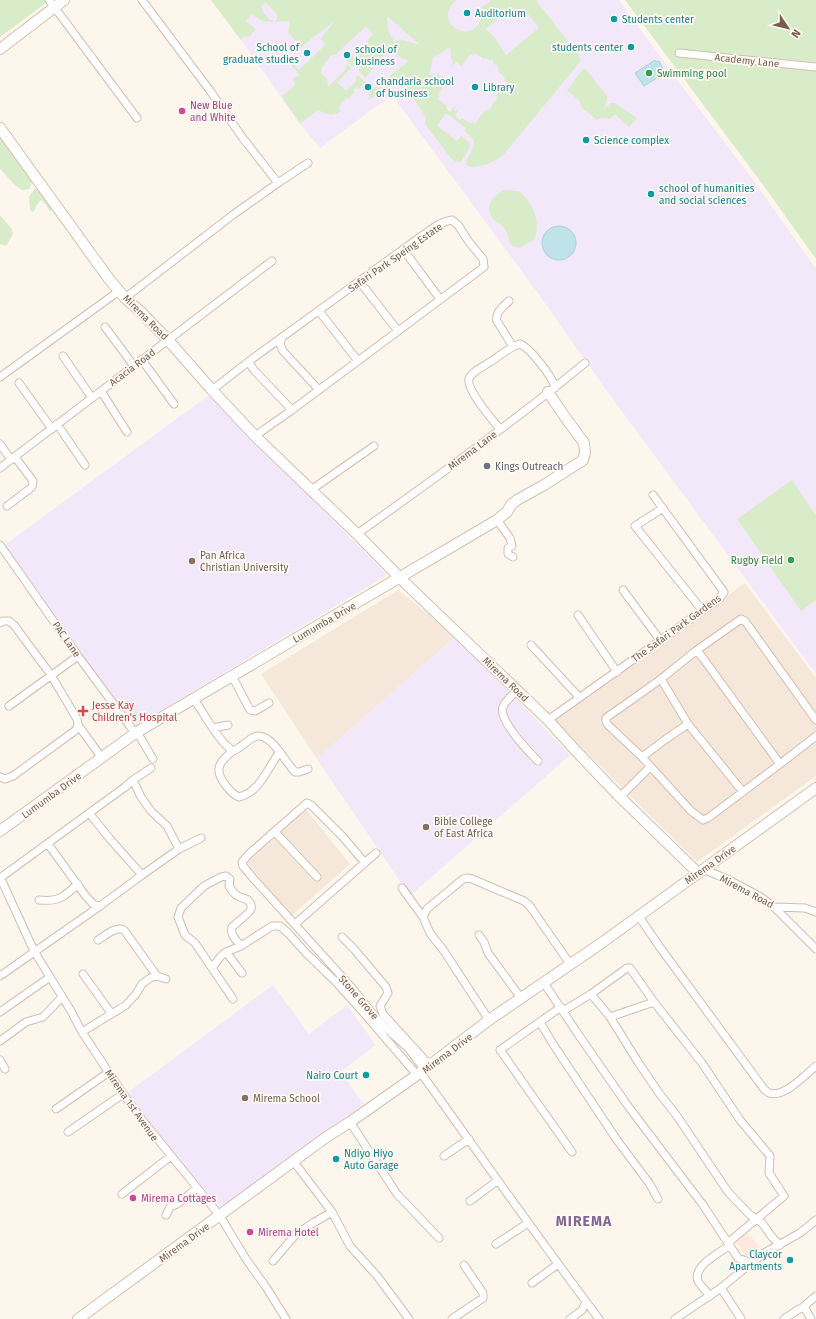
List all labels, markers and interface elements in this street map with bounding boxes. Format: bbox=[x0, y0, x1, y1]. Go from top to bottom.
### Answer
marker: Auditorium bbox=[462, 8, 472, 18]
place label: Auditorium bbox=[475, 8, 526, 20]
north arrow bbox=[768, 8, 808, 48]
marker: Students center bbox=[609, 14, 619, 24]
place label: Students center bbox=[622, 14, 694, 26]
text: N bbox=[788, 27, 803, 40]
place label: School of graduate studies bbox=[223, 42, 300, 66]
place label: students center bbox=[552, 42, 623, 54]
marker: students center bbox=[626, 42, 636, 52]
place label: school of business bbox=[355, 44, 397, 68]
marker: School of graduate studies bbox=[302, 48, 312, 58]
marker: school of business bbox=[342, 50, 352, 60]
street label: Academy Lane bbox=[714, 52, 780, 70]
marker: Swimming pool bbox=[644, 68, 654, 78]
place label: Swimming pool bbox=[657, 68, 727, 80]
place label: chandaria school of business bbox=[376, 76, 454, 100]
marker: chandaria school of business bbox=[363, 82, 373, 92]
marker: Library bbox=[470, 82, 480, 92]
place label: Library bbox=[483, 82, 515, 94]
place label: New Blue and White bbox=[190, 100, 236, 124]
marker: New Blue and White bbox=[177, 106, 187, 116]
marker: Science complex bbox=[581, 135, 591, 145]
place label: Science complex bbox=[594, 135, 669, 147]
place label: school of humanities and social sciences bbox=[659, 183, 755, 207]
marker: school of humanities and social sciences bbox=[646, 189, 656, 199]
street label: Safari Park Speing Estate bbox=[346, 221, 445, 295]
street label: Mirema Road bbox=[120, 292, 171, 343]
street label: Acacia Road bbox=[107, 347, 158, 389]
street label: Mirema Lane bbox=[446, 429, 499, 473]
marker: Kings Outreach bbox=[482, 461, 492, 471]
place label: Kings Outreach bbox=[495, 461, 563, 473]
place label: Pan Africa Christian University bbox=[200, 550, 288, 574]
place label: Rugby Field bbox=[731, 555, 783, 567]
marker: Rugby Field bbox=[786, 555, 796, 565]
marker: Pan Africa Christian University bbox=[187, 556, 197, 566]
street label: The Safari Park Gardens bbox=[630, 592, 724, 665]
street label: Lumumba Drive bbox=[291, 600, 358, 646]
street label: PAC Lane bbox=[50, 619, 83, 660]
street label: Mirema Road bbox=[480, 655, 531, 705]
place label: Jesse Kay Children's Hospital bbox=[92, 700, 177, 724]
marker: Jesse Kay Children's Hospital bbox=[77, 705, 89, 717]
street label: Lumumba Drive bbox=[19, 770, 84, 822]
place label: Bible College of East Africa bbox=[434, 816, 493, 840]
marker: Bible College of East Africa bbox=[421, 822, 431, 832]
street label: Mirema Drive bbox=[683, 843, 738, 887]
street label: Mirema Road bbox=[718, 873, 776, 911]
street label: Stone Grove bbox=[336, 973, 381, 1022]
street label: Mirema Drive bbox=[420, 1031, 475, 1077]
street label: Mirema 1st Avenue bbox=[102, 1067, 160, 1144]
place label: Nairo Court bbox=[306, 1070, 358, 1082]
marker: Nairo Court bbox=[361, 1070, 371, 1080]
marker: Mirema School bbox=[240, 1093, 250, 1103]
place label: Mirema School bbox=[253, 1093, 320, 1105]
place label: Ndiyo Hiyo Auto Garage bbox=[344, 1148, 399, 1172]
marker: Ndiyo Hiyo Auto Garage bbox=[331, 1154, 341, 1164]
marker: Mirema Cottages bbox=[128, 1193, 138, 1203]
place label: Mirema Cottages bbox=[141, 1193, 216, 1205]
district label: MIREMA bbox=[556, 1213, 612, 1230]
street label: Mirema Drive bbox=[157, 1220, 212, 1265]
marker: Mirema Hotel bbox=[245, 1227, 255, 1237]
place label: Mirema Hotel bbox=[258, 1227, 319, 1239]
place label: Claycor Apartments bbox=[729, 1249, 782, 1273]
marker: Claycor Apartments bbox=[785, 1255, 795, 1265]

